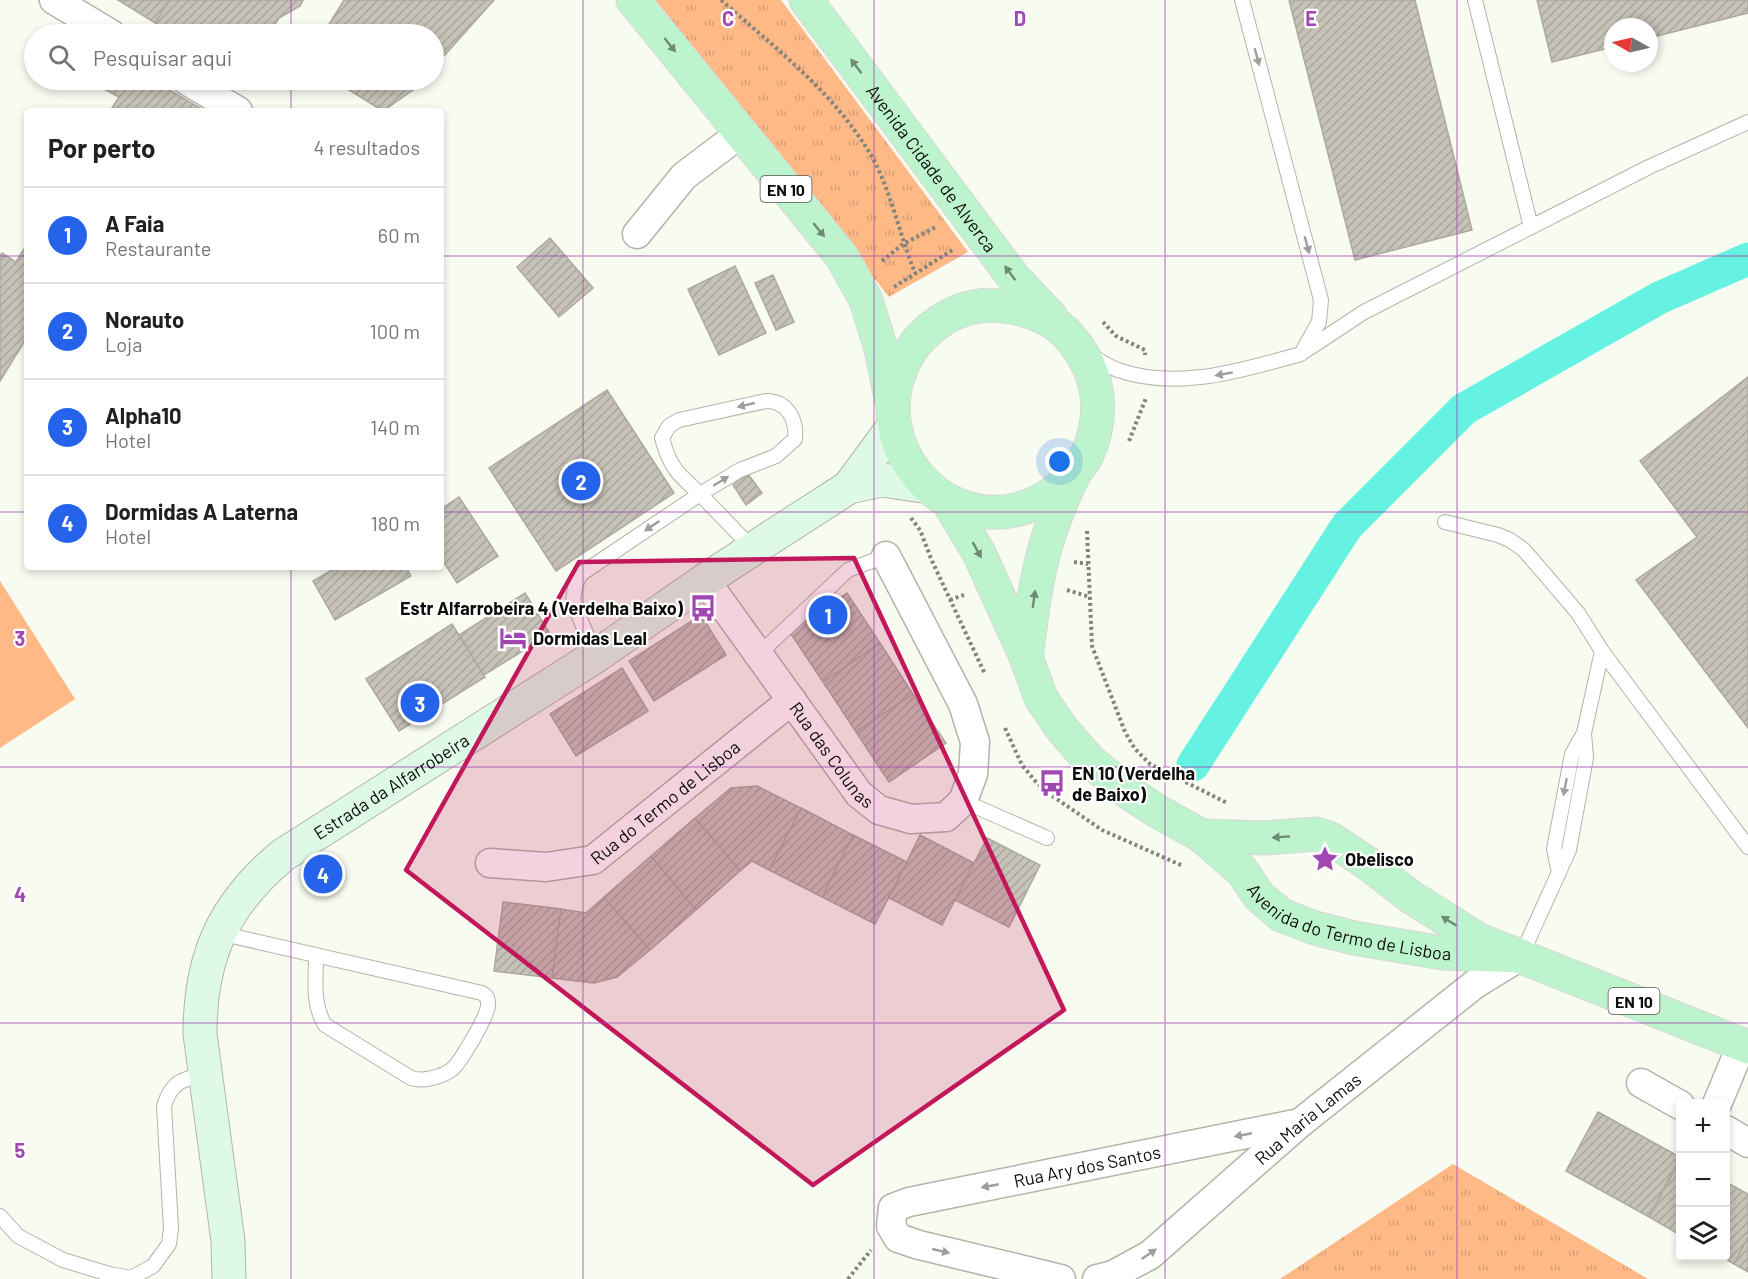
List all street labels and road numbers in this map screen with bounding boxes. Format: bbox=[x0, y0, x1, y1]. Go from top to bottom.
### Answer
street label: Avenida Cidade de Alverca bbox=[862, 80, 1002, 256]
road number: EN 10 bbox=[760, 176, 812, 202]
street label: Rua das Colunas bbox=[785, 697, 878, 812]
street label: Estrada da Alfarrobeira bbox=[309, 729, 473, 844]
street label: Rua do Termo de Lisboa bbox=[586, 735, 744, 869]
street label: Avenida do Termo de Lisboa bbox=[1243, 879, 1452, 964]
road number: EN 10 bbox=[1608, 988, 1660, 1014]
street label: Rua Maria Lamas bbox=[1250, 1068, 1365, 1169]
street label: Rua Ary dos Santos bbox=[1012, 1140, 1163, 1192]

